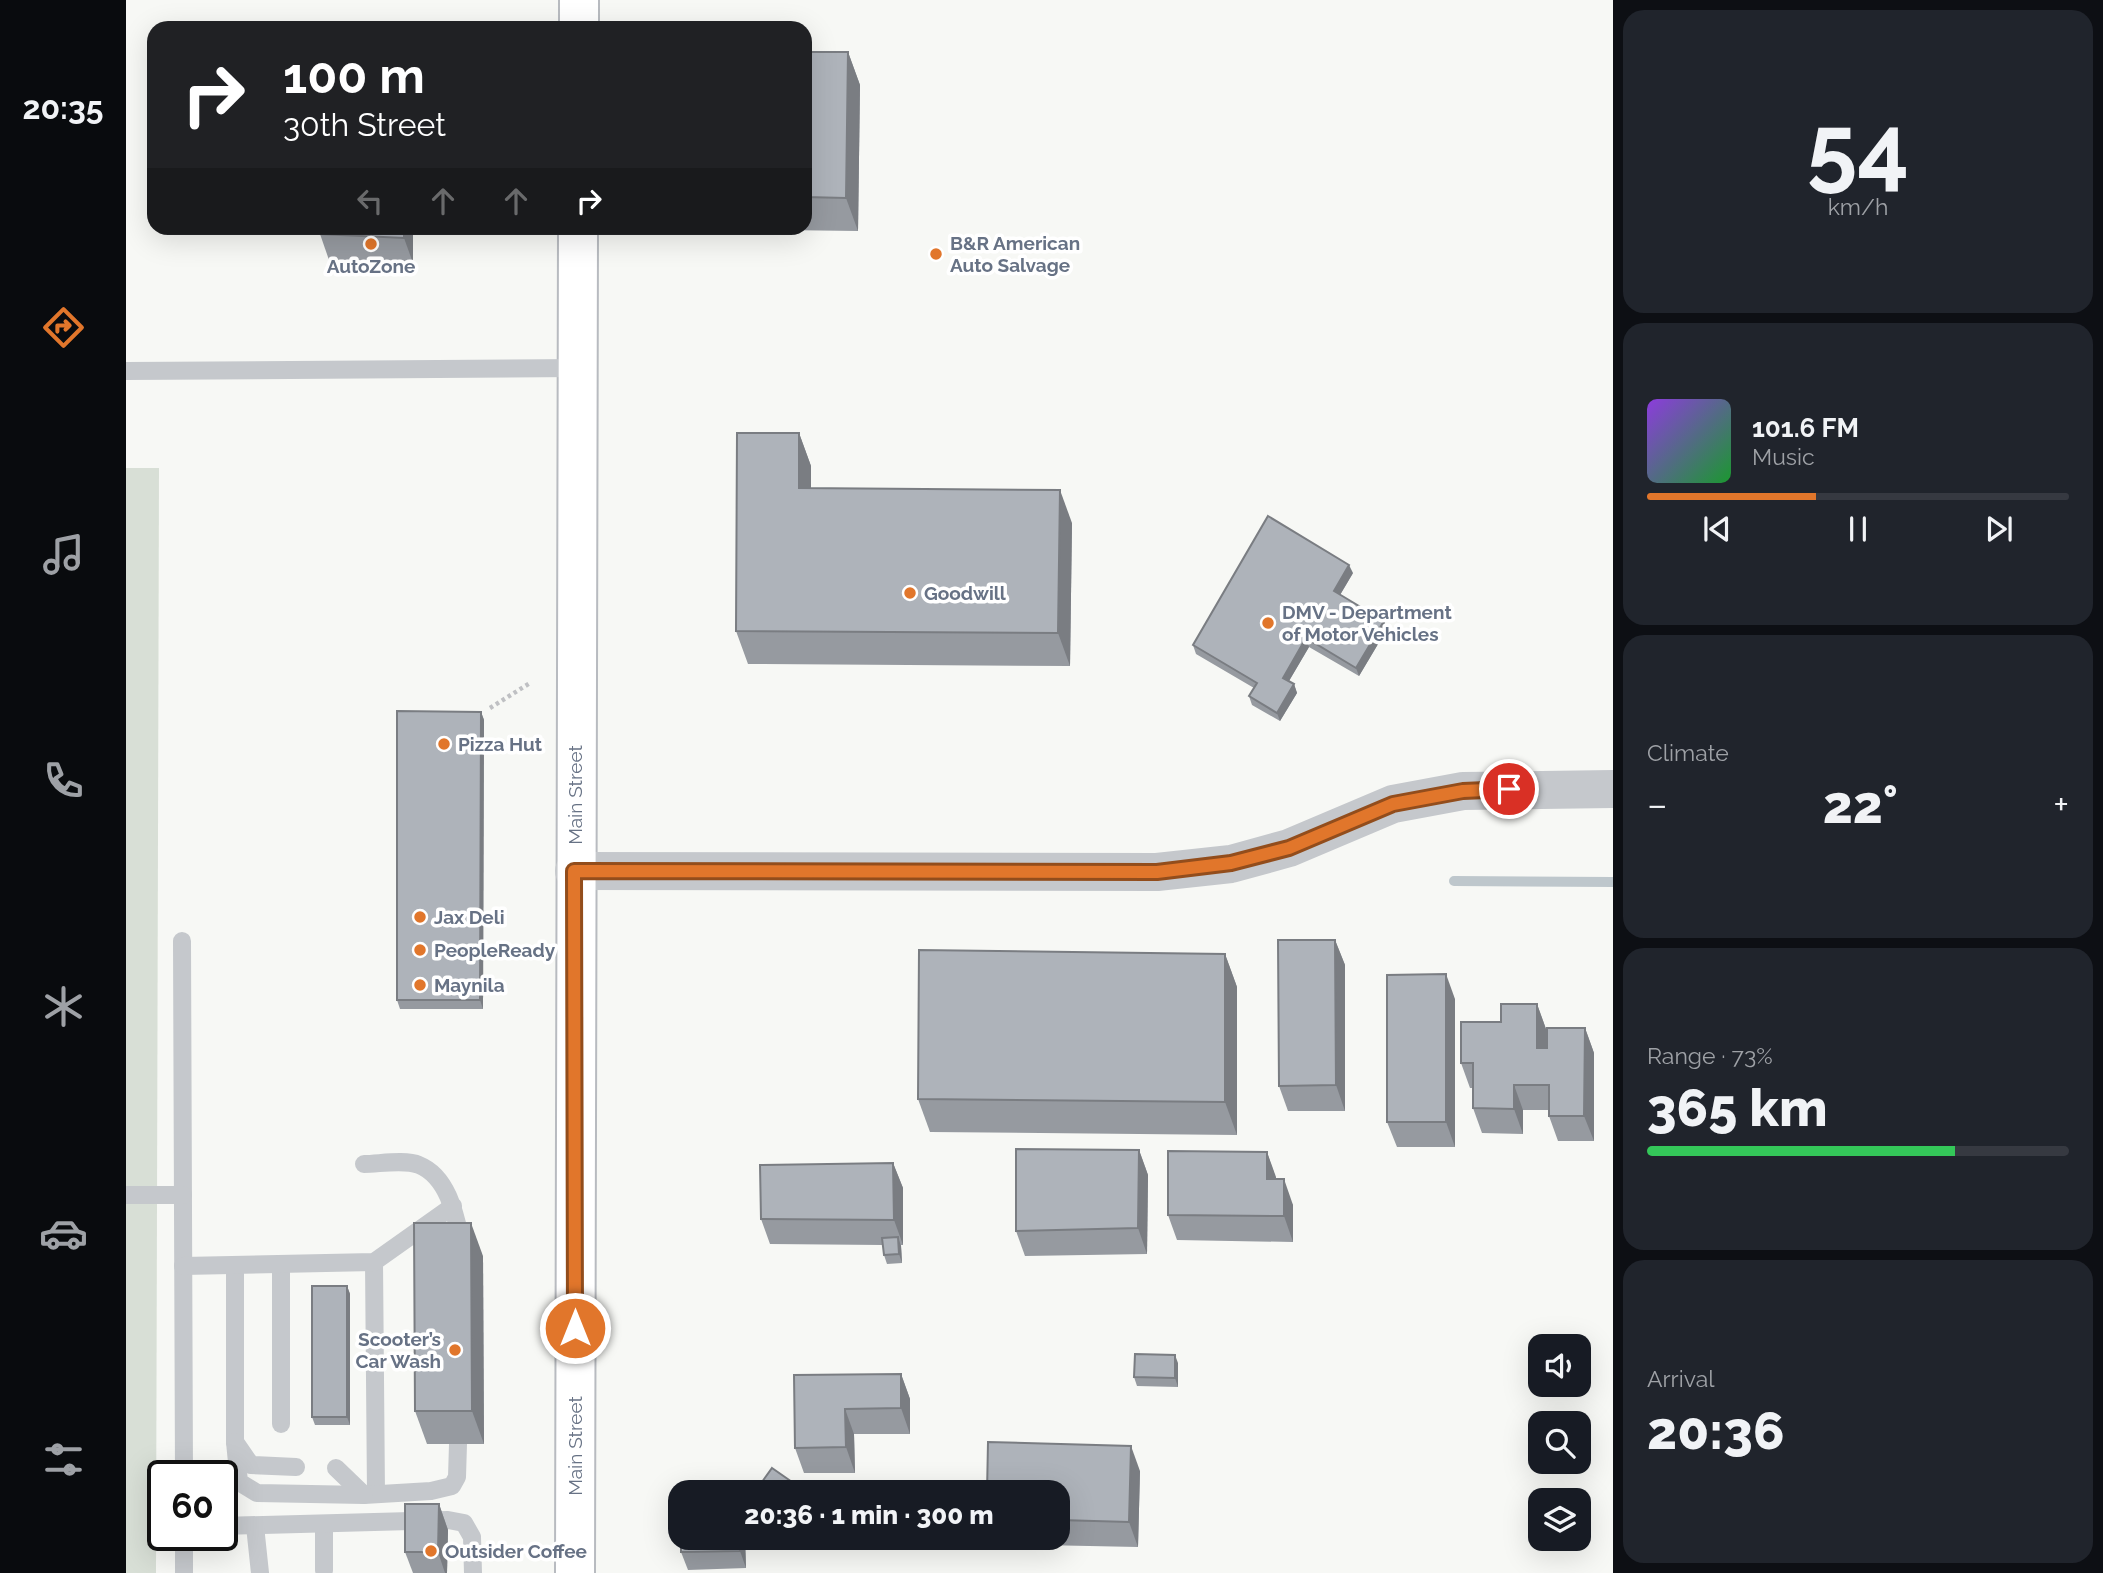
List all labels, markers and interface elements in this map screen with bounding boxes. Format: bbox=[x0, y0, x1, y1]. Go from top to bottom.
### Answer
text: 100 m bbox=[283, 47, 425, 104]
icon: right bbox=[168, 49, 259, 140]
text: 20:35 bbox=[22, 89, 104, 126]
text: 54 bbox=[1807, 94, 1909, 201]
text: 30th Street bbox=[283, 106, 446, 143]
icon: left bbox=[351, 182, 389, 220]
icon: ahead bbox=[424, 182, 462, 220]
icon: ahead bbox=[497, 182, 535, 220]
icon: right bbox=[570, 182, 608, 220]
text: km/h bbox=[1828, 193, 1888, 220]
place label: B&R American Auto Salvage bbox=[950, 232, 1080, 276]
marker: AutoZone bbox=[363, 236, 379, 252]
marker: B&R American Auto Salvage bbox=[928, 246, 944, 262]
place label: AutoZone bbox=[327, 255, 415, 277]
icon: directions bbox=[39, 303, 88, 352]
text: 101.6 FM bbox=[1752, 413, 1859, 443]
text: Music bbox=[1752, 443, 1815, 470]
icon: previous bbox=[1698, 510, 1736, 548]
icon: pause bbox=[1839, 510, 1877, 548]
icon: next bbox=[1980, 510, 2018, 548]
icon: music bbox=[39, 530, 88, 579]
place label: Goodwill bbox=[924, 582, 1007, 604]
marker: Goodwill bbox=[902, 585, 918, 601]
place label: DMV - Department of Motor Vehicles bbox=[1282, 601, 1452, 645]
marker: DMV - Department of Motor Vehicles bbox=[1260, 615, 1276, 631]
place label: Pizza Hut bbox=[458, 733, 543, 755]
marker: Pizza Hut bbox=[436, 736, 452, 752]
text: Climate bbox=[1647, 739, 1729, 766]
street label: Main Street bbox=[564, 745, 586, 845]
icon: phone bbox=[39, 756, 88, 805]
pin bbox=[1479, 759, 1539, 819]
icon: arrive bbox=[1490, 770, 1528, 808]
text: 22° bbox=[1823, 774, 1898, 835]
text: − bbox=[1647, 782, 1667, 827]
text: + bbox=[2053, 782, 2069, 827]
place label: Jax Deli bbox=[434, 906, 505, 928]
marker: Jax Deli bbox=[412, 909, 428, 925]
place label: PeopleReady bbox=[434, 939, 556, 961]
marker: PeopleReady bbox=[412, 942, 428, 958]
place label: Maynila bbox=[434, 974, 505, 996]
marker: Maynila bbox=[412, 977, 428, 993]
icon: climate bbox=[39, 982, 88, 1031]
text: Range · 73% bbox=[1647, 1042, 1773, 1069]
text: 365 km bbox=[1647, 1077, 1828, 1138]
icon: car bbox=[39, 1209, 88, 1258]
position arrow bbox=[538, 1291, 612, 1365]
place label: Scooter’s Car Wash bbox=[356, 1328, 441, 1372]
map controls bbox=[1528, 1334, 1591, 1551]
button: sound bbox=[1528, 1334, 1591, 1397]
marker: Scooter’s Car Wash bbox=[447, 1342, 463, 1358]
text: Arrival bbox=[1647, 1365, 1714, 1392]
street label: Main Street bbox=[564, 1396, 586, 1496]
text: 20:36 bbox=[1647, 1400, 1785, 1461]
button: search bbox=[1528, 1411, 1591, 1474]
icon: filters bbox=[39, 1435, 88, 1484]
speed limit sign: 60 bbox=[147, 1460, 238, 1551]
button: layers bbox=[1528, 1488, 1591, 1551]
text: 20:36 · 1 min · 300 m bbox=[744, 1500, 994, 1530]
place label: Outsider Coffee bbox=[445, 1540, 587, 1562]
marker: Outsider Coffee bbox=[423, 1543, 439, 1559]

